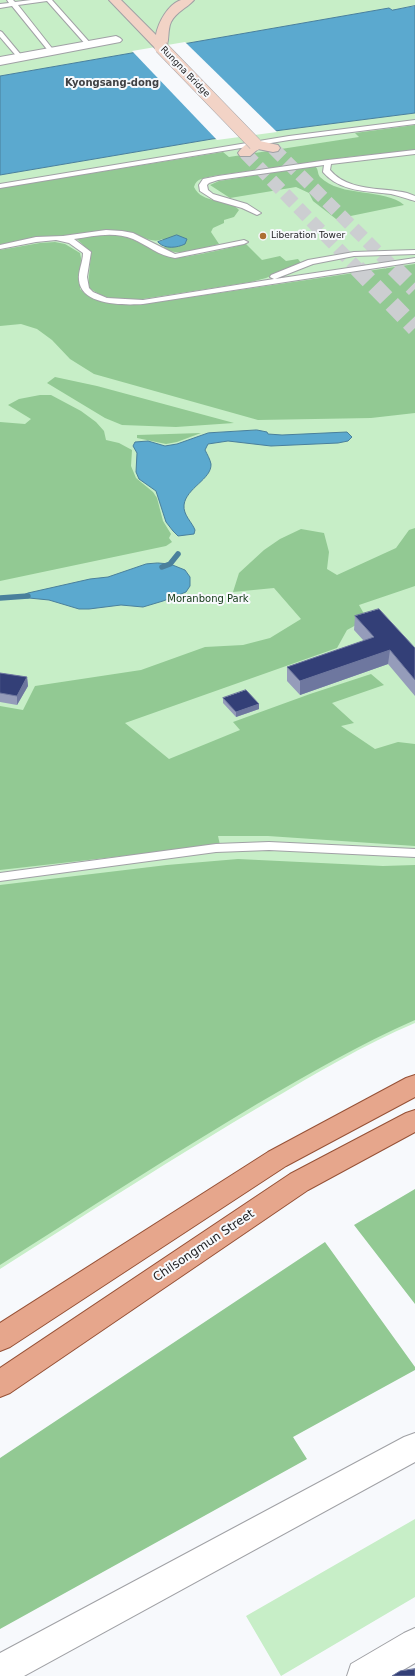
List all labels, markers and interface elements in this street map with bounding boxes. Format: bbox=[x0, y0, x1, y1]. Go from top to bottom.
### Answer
street label: Rungna Bridge bbox=[158, 44, 212, 100]
district label: Kyongsang-dong bbox=[65, 77, 159, 89]
marker: Liberation Tower bbox=[258, 231, 268, 241]
place label: Liberation Tower bbox=[271, 231, 345, 241]
park label: Moranbong Park bbox=[167, 593, 249, 605]
street label: Chilsongmun Street bbox=[151, 1207, 257, 1285]

